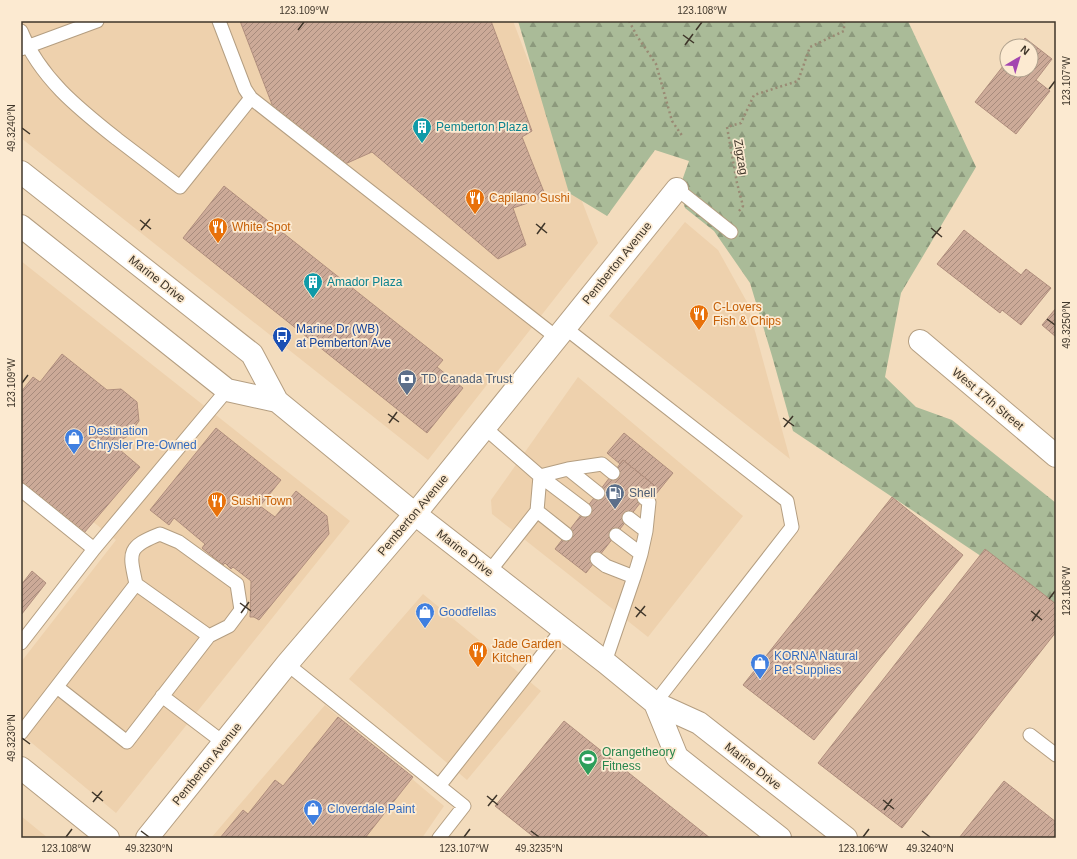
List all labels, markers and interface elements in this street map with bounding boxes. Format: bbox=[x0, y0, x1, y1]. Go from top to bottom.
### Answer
text: 123.109°W bbox=[279, 5, 329, 16]
text: 123.108°W bbox=[677, 5, 727, 16]
north arrow bbox=[999, 38, 1039, 78]
text: N bbox=[1018, 43, 1032, 57]
text: 123.107°W bbox=[1061, 56, 1072, 106]
text: 49.3240°N bbox=[6, 104, 17, 152]
building icon: Pemberton Plaza bbox=[411, 116, 433, 144]
place label: Pemberton Plaza bbox=[436, 120, 528, 134]
street label: Zigzag bbox=[731, 138, 751, 176]
restaurant icon: Capilano Sushi bbox=[464, 187, 486, 215]
place label: Capilano Sushi bbox=[489, 191, 570, 205]
restaurant icon: White Spot bbox=[207, 216, 229, 244]
street label: Pemberton Avenue bbox=[580, 219, 655, 307]
place label: White Spot bbox=[232, 220, 291, 234]
street label: Marine Drive bbox=[126, 253, 188, 306]
building icon: Amador Plaza bbox=[302, 271, 324, 299]
place label: Amador Plaza bbox=[327, 275, 403, 289]
place label: C-Lovers Fish & Chips bbox=[713, 300, 781, 328]
text: 49.3250°N bbox=[1061, 301, 1072, 349]
restaurant icon: C-Lovers Fish & Chips bbox=[688, 303, 710, 331]
place label: Marine Dr (WB) at Pemberton Ave bbox=[296, 322, 392, 350]
bus stop icon: Marine Dr (WB) at Pemberton Ave bbox=[271, 325, 293, 353]
text: 123.109°W bbox=[6, 358, 17, 408]
street label: West 17th Street bbox=[949, 365, 1027, 433]
bank icon: TD Canada Trust bbox=[396, 368, 418, 396]
place label: TD Canada Trust bbox=[421, 372, 513, 386]
place label: Destination Chrysler Pre-Owned bbox=[88, 424, 197, 452]
shop icon: Destination Chrysler Pre-Owned bbox=[63, 427, 85, 455]
street label: Pemberton Avenue bbox=[375, 471, 451, 559]
fuel station icon: Shell bbox=[604, 482, 626, 510]
place label: Shell bbox=[629, 486, 656, 500]
restaurant icon: Sushi Town bbox=[206, 490, 228, 518]
place label: Sushi Town bbox=[231, 494, 292, 508]
street label: Marine Drive bbox=[434, 527, 496, 580]
text: 123.106°W bbox=[1061, 566, 1072, 616]
shop icon: Goodfellas bbox=[414, 601, 436, 629]
place label: Goodfellas bbox=[439, 605, 496, 619]
place label: Jade Garden Kitchen bbox=[492, 637, 561, 665]
restaurant icon: Jade Garden Kitchen bbox=[467, 640, 489, 668]
place label: KORNA Natural Pet Supplies bbox=[774, 649, 858, 677]
shop icon: KORNA Natural Pet Supplies bbox=[749, 652, 771, 680]
text: 49.3230°N bbox=[6, 714, 17, 762]
street label: Pemberton Avenue bbox=[170, 720, 245, 808]
street label: Marine Drive bbox=[722, 740, 784, 793]
place label: Orangetheory Fitness bbox=[602, 745, 675, 773]
sports icon: Orangetheory Fitness bbox=[577, 748, 599, 776]
shop icon: Cloverdale Paint bbox=[302, 798, 324, 826]
place label: Cloverdale Paint bbox=[327, 802, 416, 816]
text: 123.108°W bbox=[41, 843, 91, 854]
text: 49.3230°N bbox=[125, 843, 173, 854]
text: 123.107°W bbox=[439, 843, 489, 854]
text: 49.3235°N bbox=[515, 843, 563, 854]
text: 123.106°W bbox=[838, 843, 888, 854]
text: 49.3240°N bbox=[906, 843, 954, 854]

